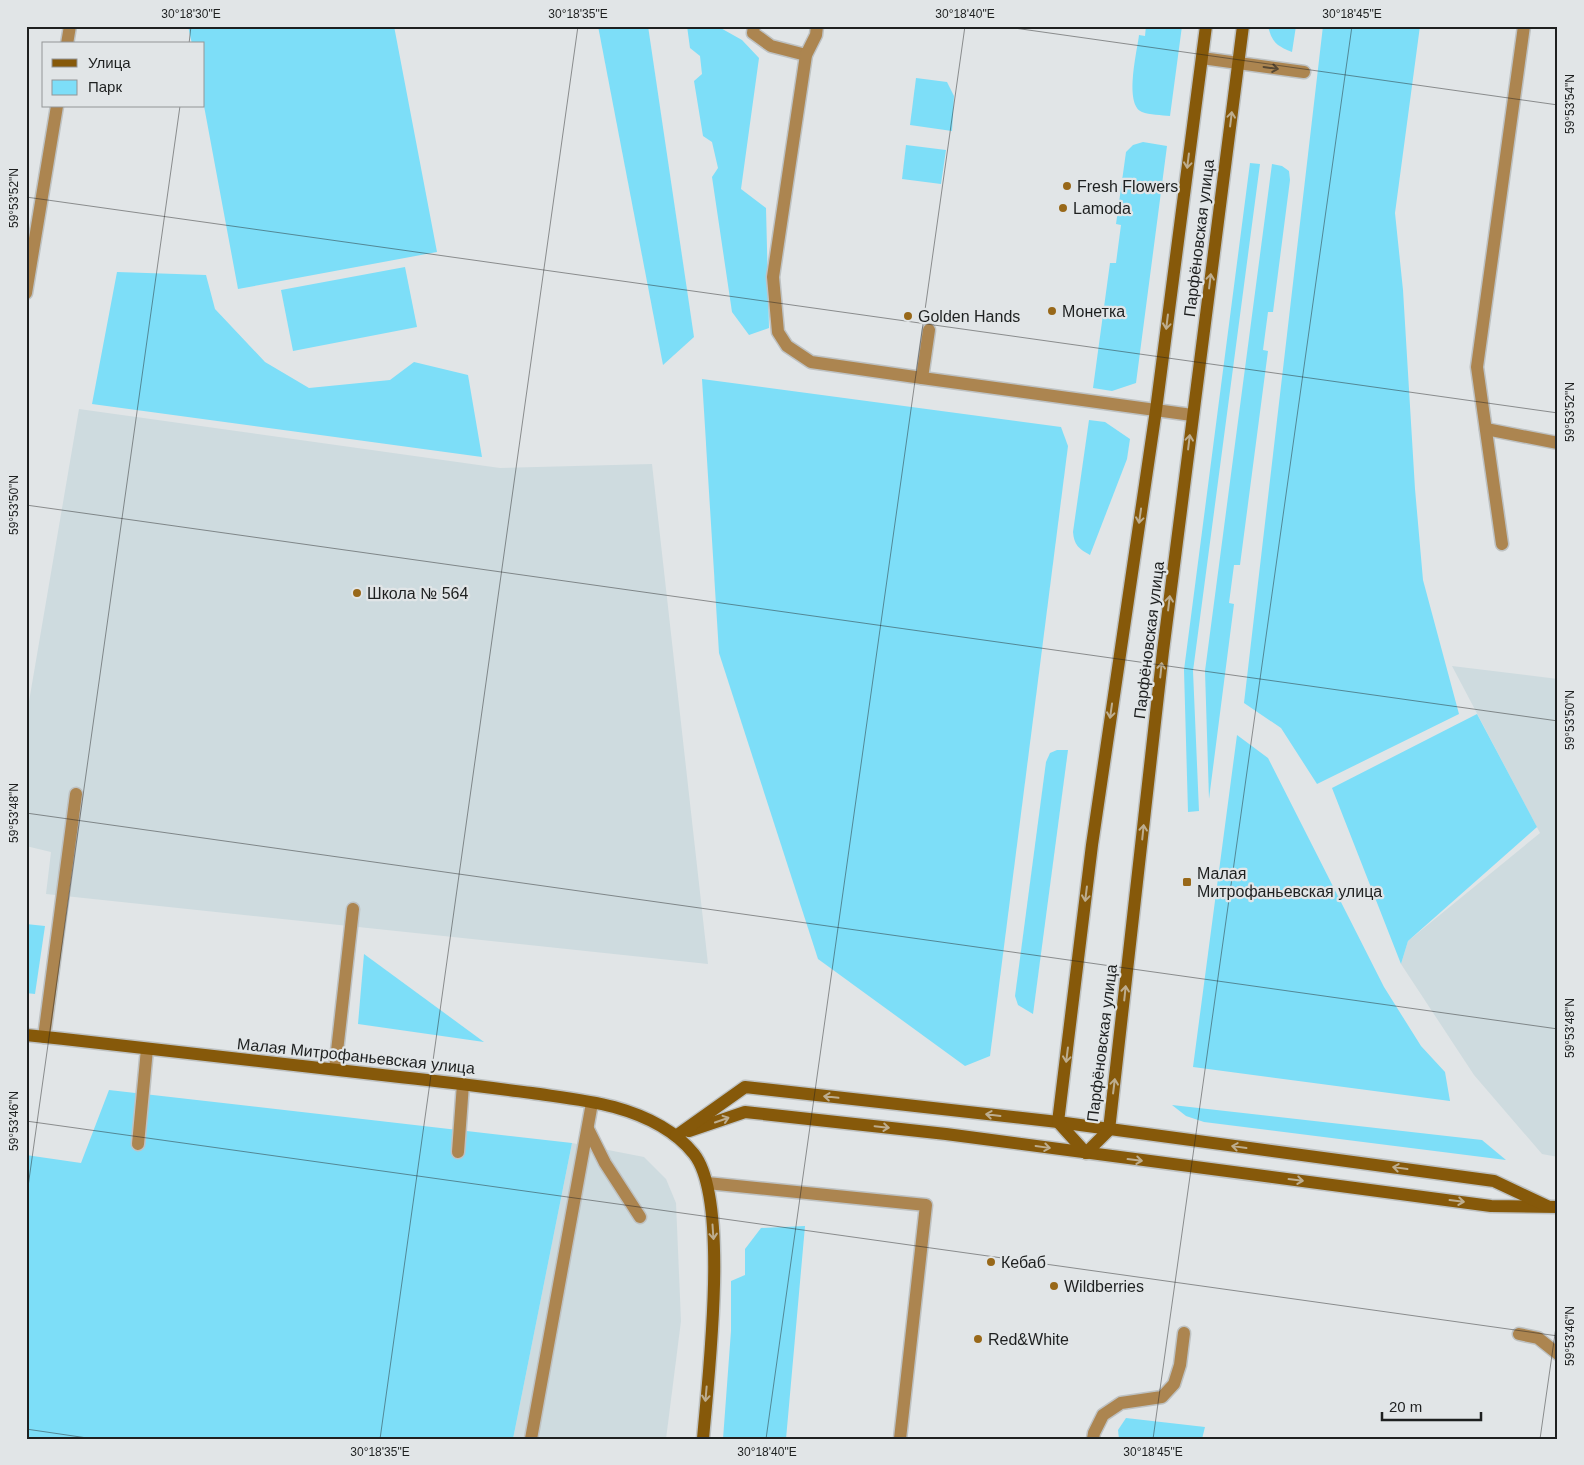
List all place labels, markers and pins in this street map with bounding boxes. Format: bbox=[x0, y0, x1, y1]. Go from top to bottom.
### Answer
place label: Fresh Flowers bbox=[1077, 178, 1178, 195]
marker: Fresh Flowers bbox=[1061, 180, 1073, 192]
place label: Lamoda bbox=[1073, 200, 1131, 217]
marker: Lamoda bbox=[1057, 202, 1069, 214]
place label: Монетка bbox=[1062, 303, 1125, 320]
marker: Монетка bbox=[1046, 305, 1058, 317]
place label: Golden Hands bbox=[918, 308, 1020, 325]
marker: Golden Hands bbox=[902, 310, 914, 322]
place label: Школа № 564 bbox=[367, 585, 468, 602]
marker: Школа № 564 bbox=[351, 587, 363, 599]
place label: Малая Митрофаньевская улица bbox=[1197, 865, 1382, 900]
marker: Малая Митрофаньевская улица bbox=[1181, 876, 1193, 888]
place label: Кебаб bbox=[1001, 1254, 1046, 1271]
marker: Кебаб bbox=[985, 1256, 997, 1268]
place label: Wildberries bbox=[1064, 1278, 1144, 1295]
marker: Wildberries bbox=[1048, 1280, 1060, 1292]
place label: Red&White bbox=[988, 1331, 1069, 1348]
marker: Red&White bbox=[972, 1333, 984, 1345]

